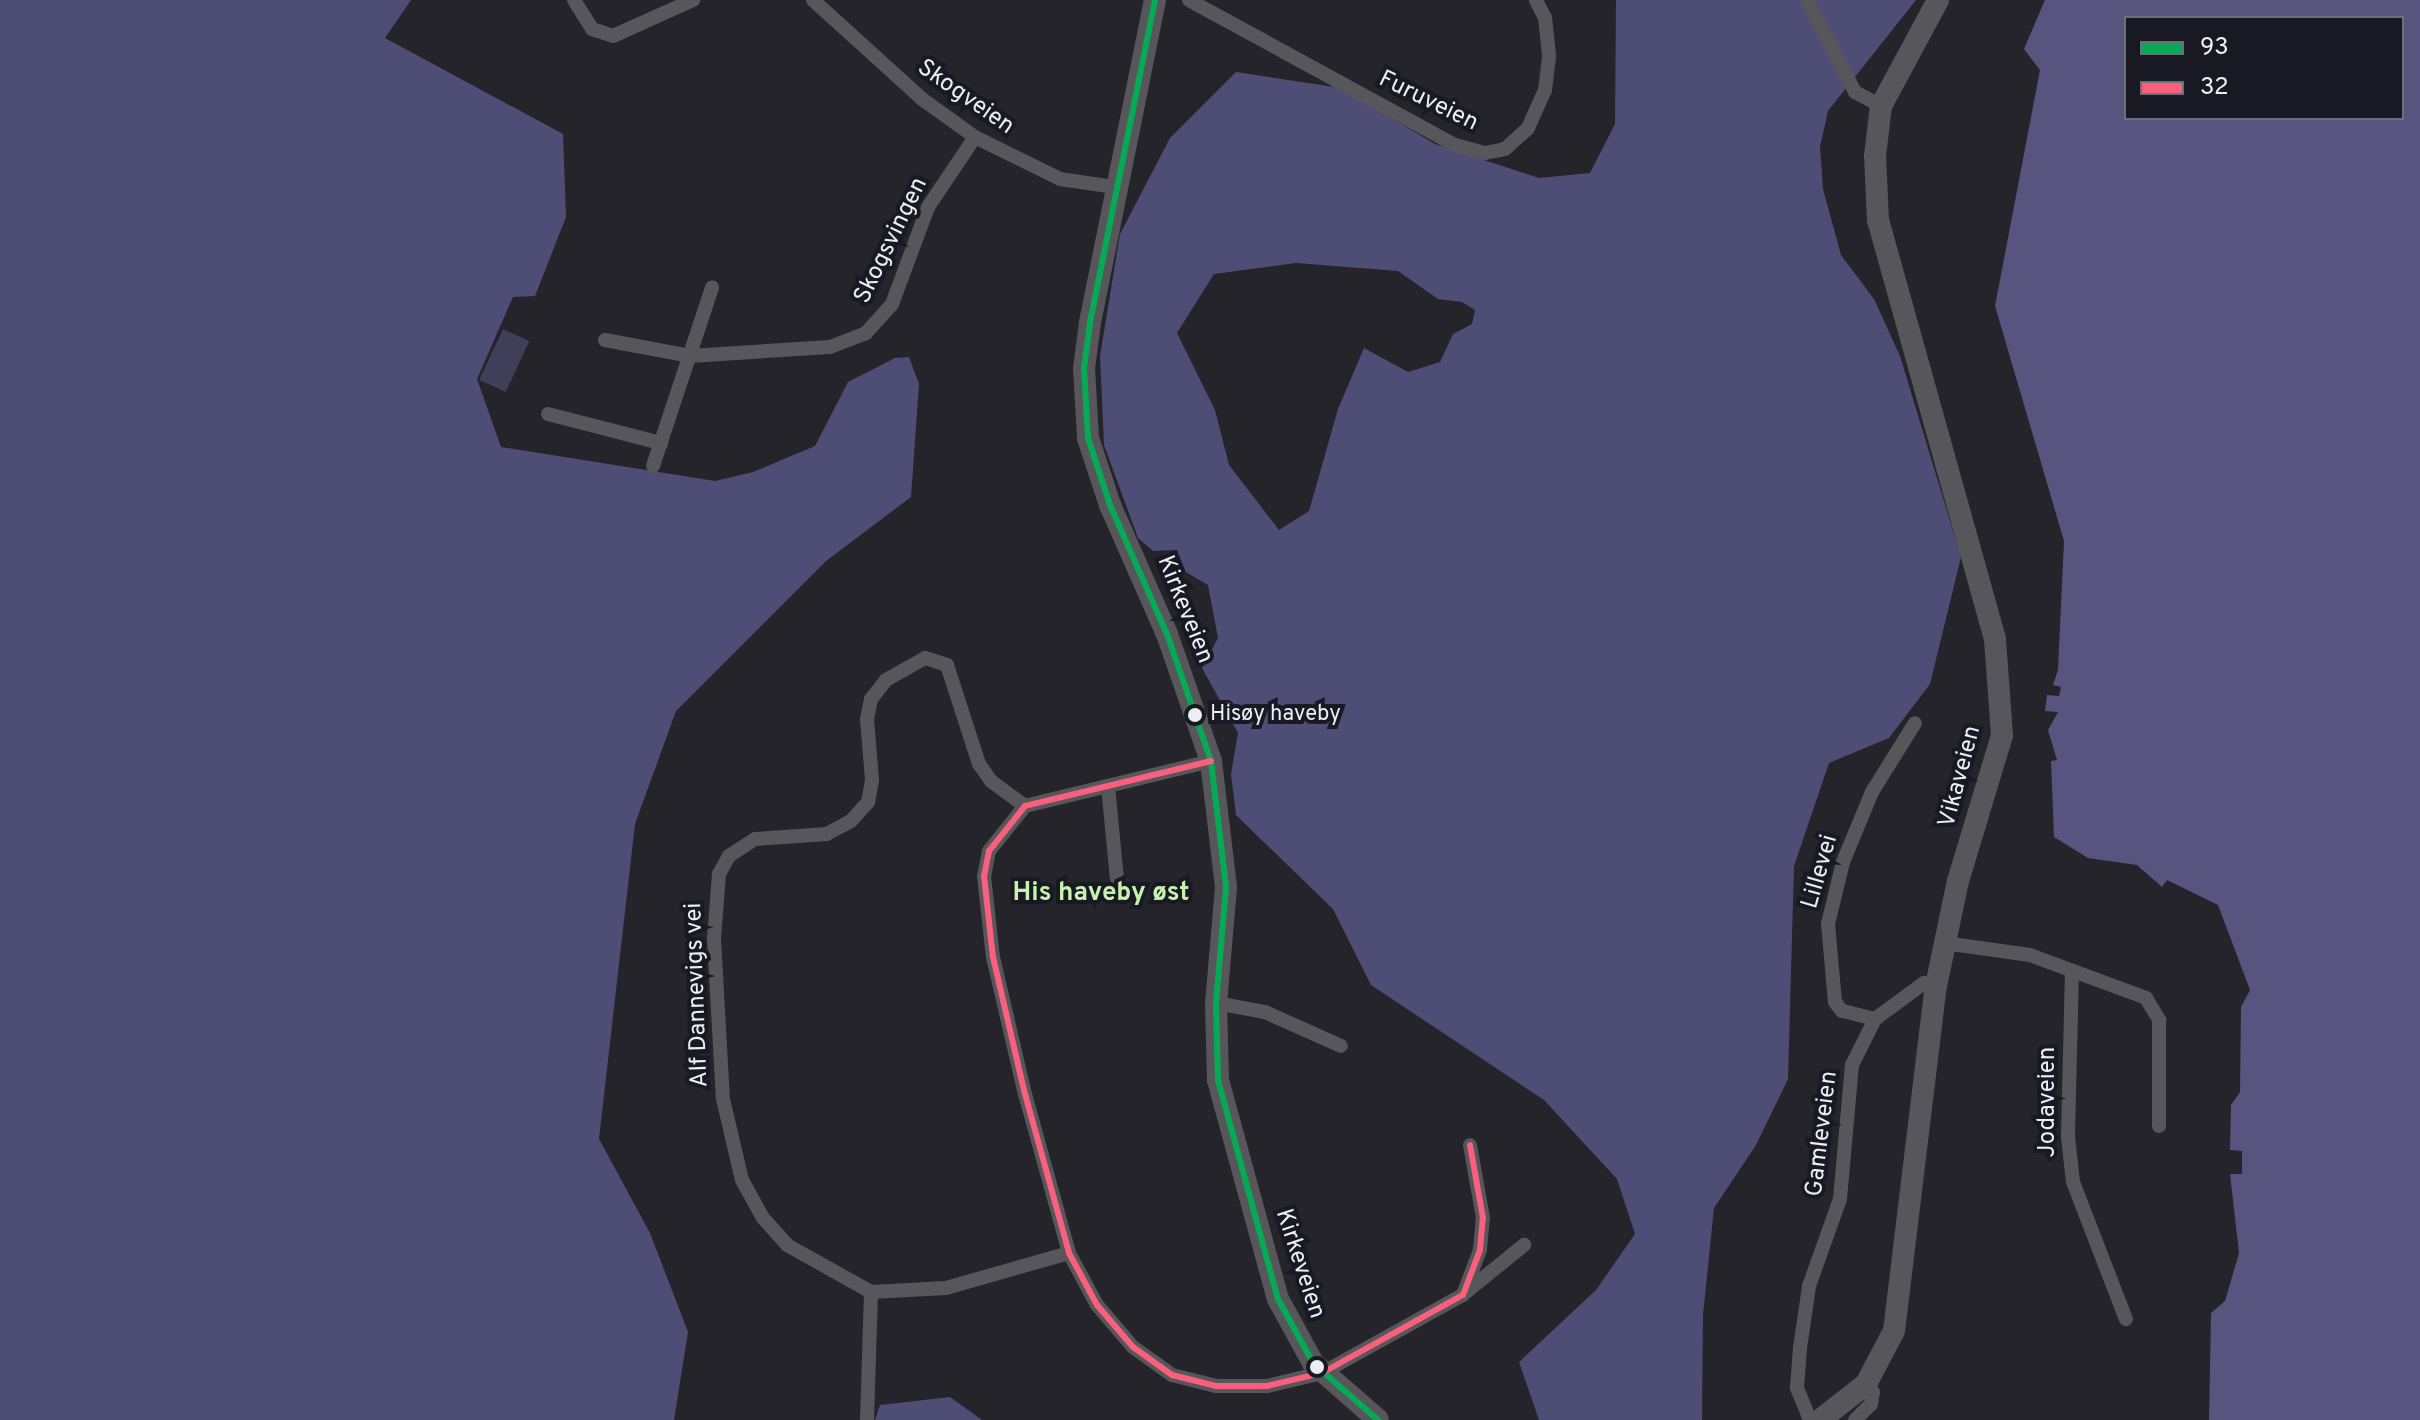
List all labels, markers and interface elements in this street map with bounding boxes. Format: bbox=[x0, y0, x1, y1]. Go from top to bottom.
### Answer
legend bbox=[2124, 16, 2404, 120]
text: 93 bbox=[2200, 33, 2229, 63]
street label: Skogveien bbox=[911, 54, 1019, 142]
street label: Furuveien bbox=[1374, 66, 1482, 138]
text: 32 bbox=[2200, 73, 2229, 103]
street label: Skogsvingen bbox=[849, 173, 935, 309]
street label: Kirkeveien bbox=[1149, 552, 1219, 668]
place label: Hisøy haveby bbox=[1210, 702, 1341, 728]
marker: Hisøy haveby bbox=[1187, 707, 1203, 723]
street label: Vikaveien bbox=[1934, 723, 1988, 831]
street label: Lillevei bbox=[1797, 832, 1845, 912]
district label: His haveby øst bbox=[1013, 878, 1189, 910]
street label: Alf Dannevigs vei bbox=[680, 902, 716, 1088]
street label: Jodaveien bbox=[2035, 1047, 2063, 1157]
street label: Gamleveien bbox=[1801, 1070, 1845, 1198]
street label: Kirkeveien bbox=[1268, 1206, 1330, 1322]
unlabelled marker bbox=[1309, 1359, 1325, 1375]

